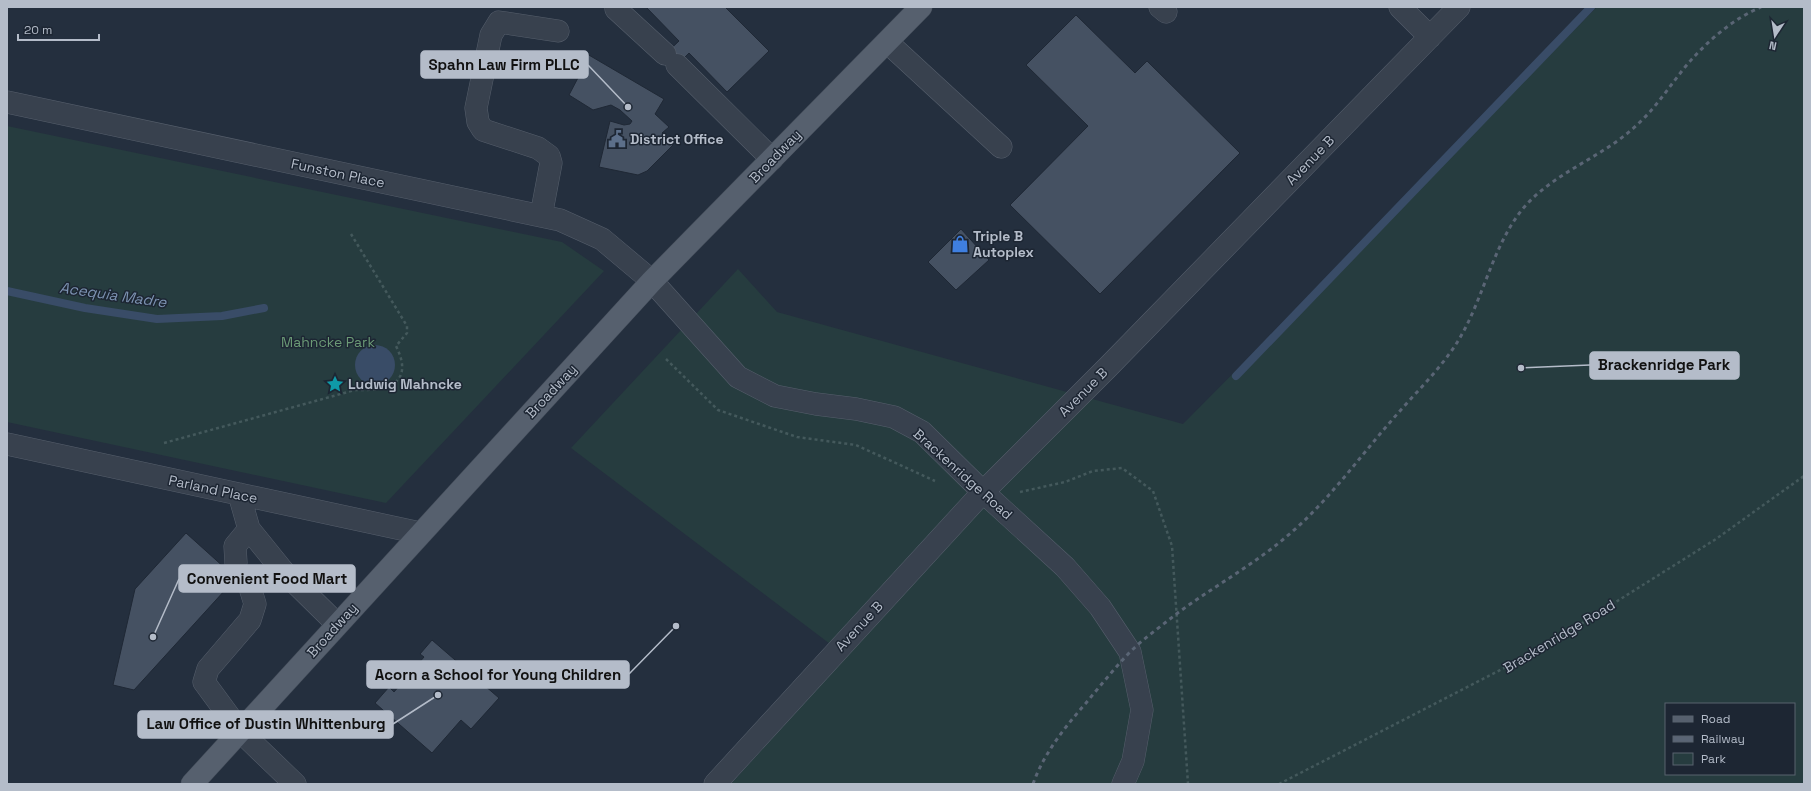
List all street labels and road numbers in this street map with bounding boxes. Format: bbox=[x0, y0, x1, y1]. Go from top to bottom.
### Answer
street label: Broadway bbox=[745, 126, 805, 186]
street label: Avenue B bbox=[1282, 131, 1338, 189]
street label: Funston Place bbox=[290, 154, 386, 192]
street label: Broadway bbox=[521, 360, 581, 422]
street label: Avenue B bbox=[1055, 364, 1111, 420]
street label: Brackenridge Road bbox=[910, 425, 1016, 523]
street label: Parland Place bbox=[167, 471, 259, 507]
street label: Brackenridge Road bbox=[1500, 595, 1618, 677]
street label: Avenue B bbox=[831, 597, 887, 655]
street label: Broadway bbox=[303, 599, 361, 661]

